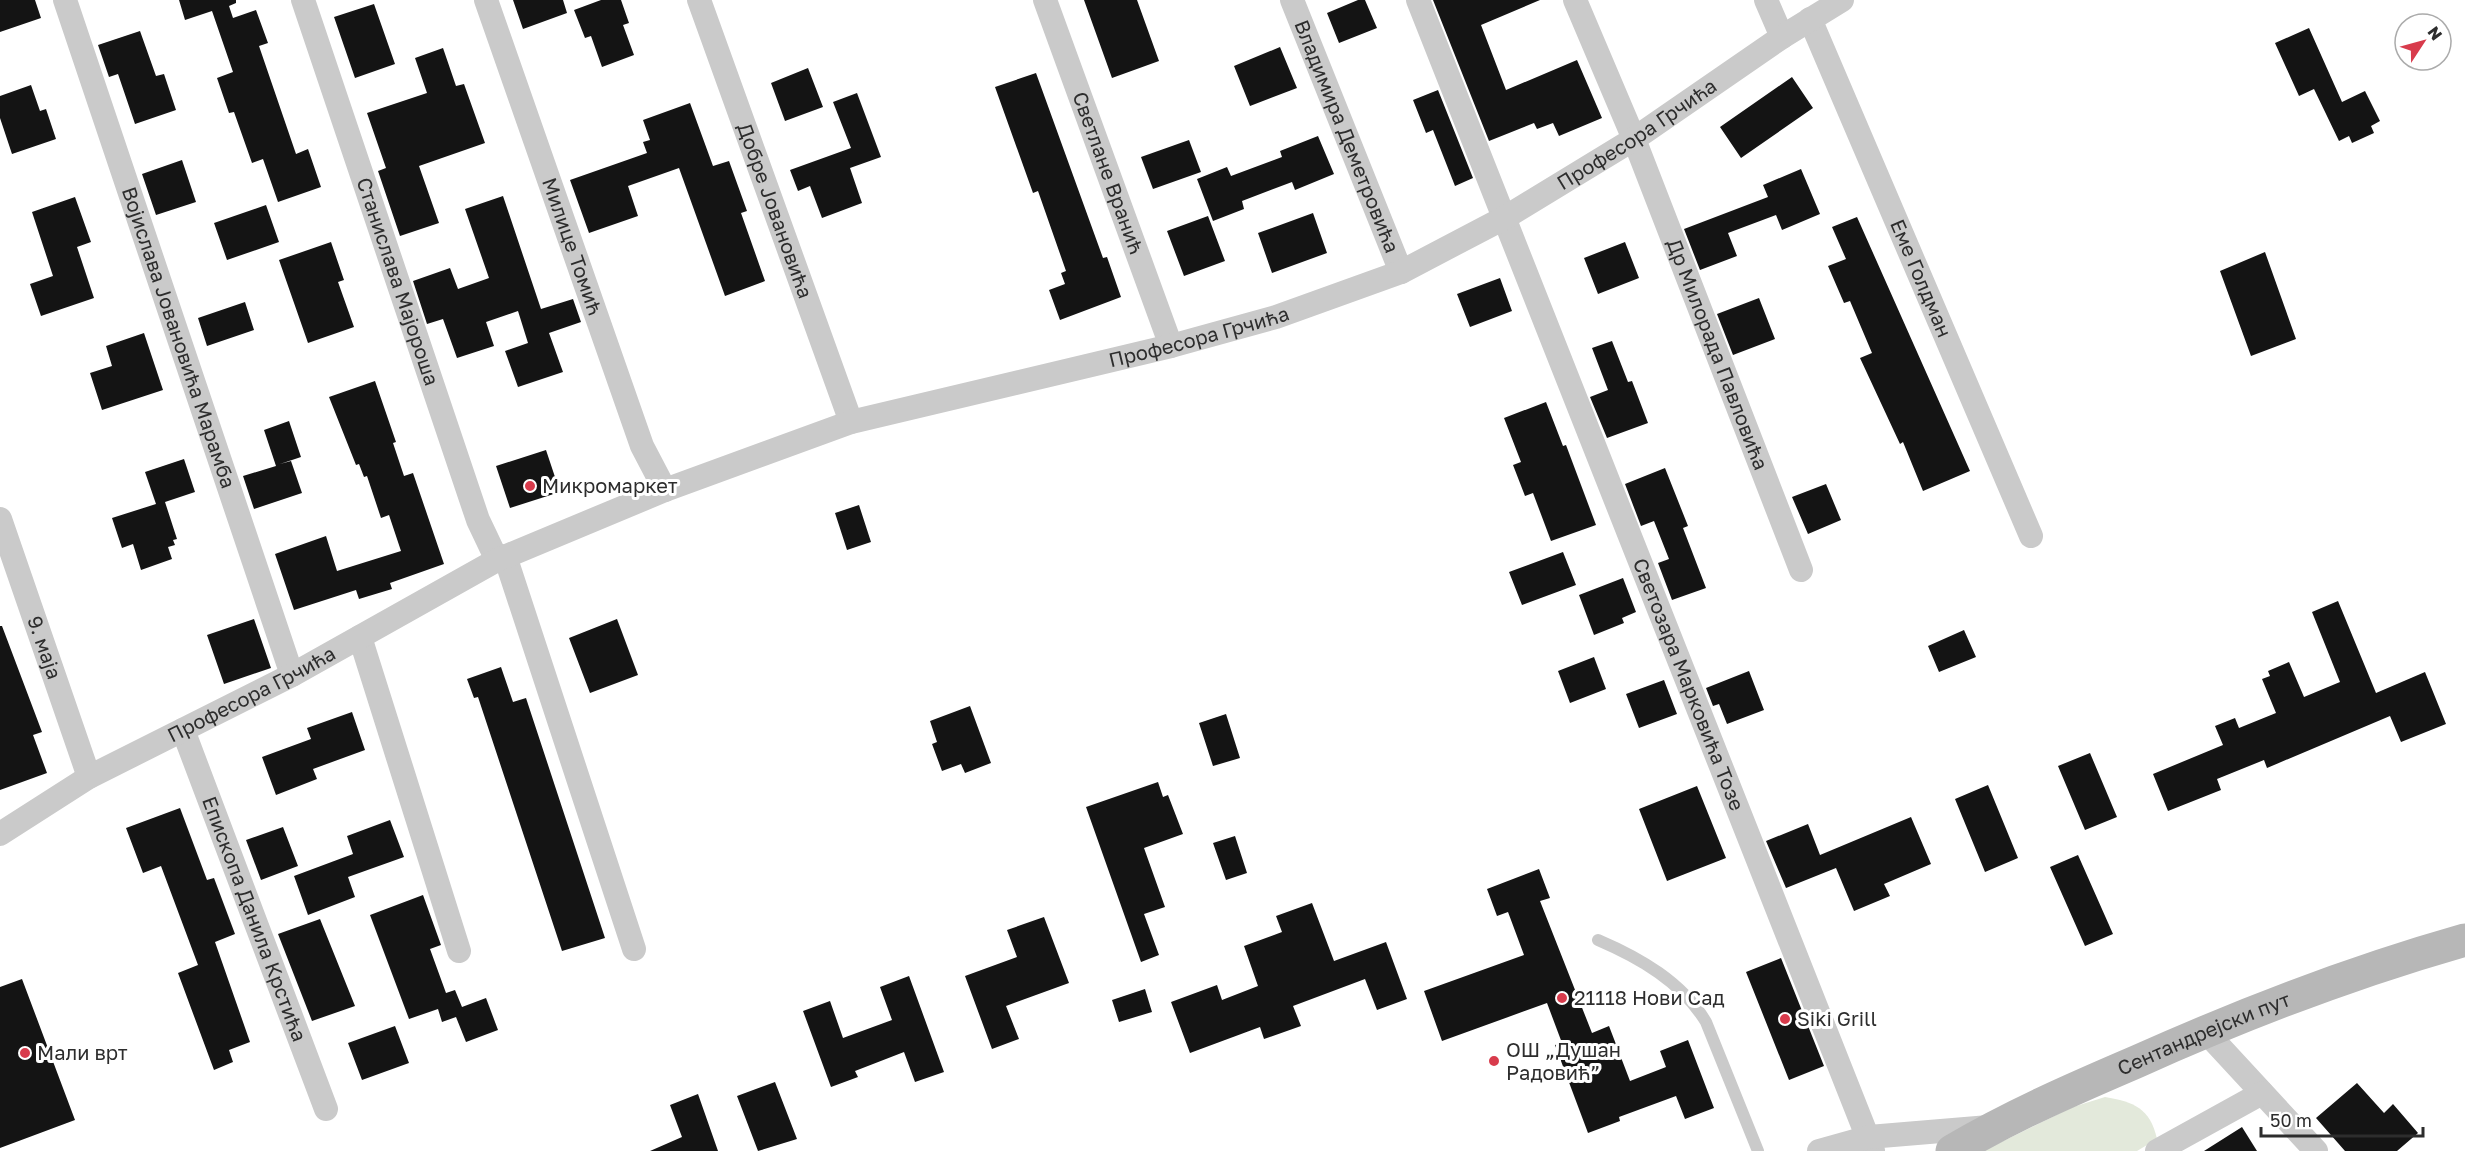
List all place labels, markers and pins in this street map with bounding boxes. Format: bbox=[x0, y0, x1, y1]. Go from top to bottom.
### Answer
place label: Микромаркет bbox=[542, 473, 678, 497]
marker: Микромаркет bbox=[523, 479, 537, 493]
place label: 21118 Нови Сад bbox=[1574, 985, 1725, 1009]
marker: 21118 Нови Сад bbox=[1555, 991, 1569, 1005]
place label: Siki Grill bbox=[1797, 1006, 1877, 1030]
marker: Siki Grill bbox=[1778, 1012, 1792, 1026]
place label: ОШ „Душан Радовић” bbox=[1506, 1037, 1621, 1084]
place label: Мали врт bbox=[37, 1040, 128, 1064]
marker: Мали врт bbox=[18, 1046, 32, 1060]
marker: ОШ „Душан Радовић” bbox=[1487, 1054, 1501, 1068]

